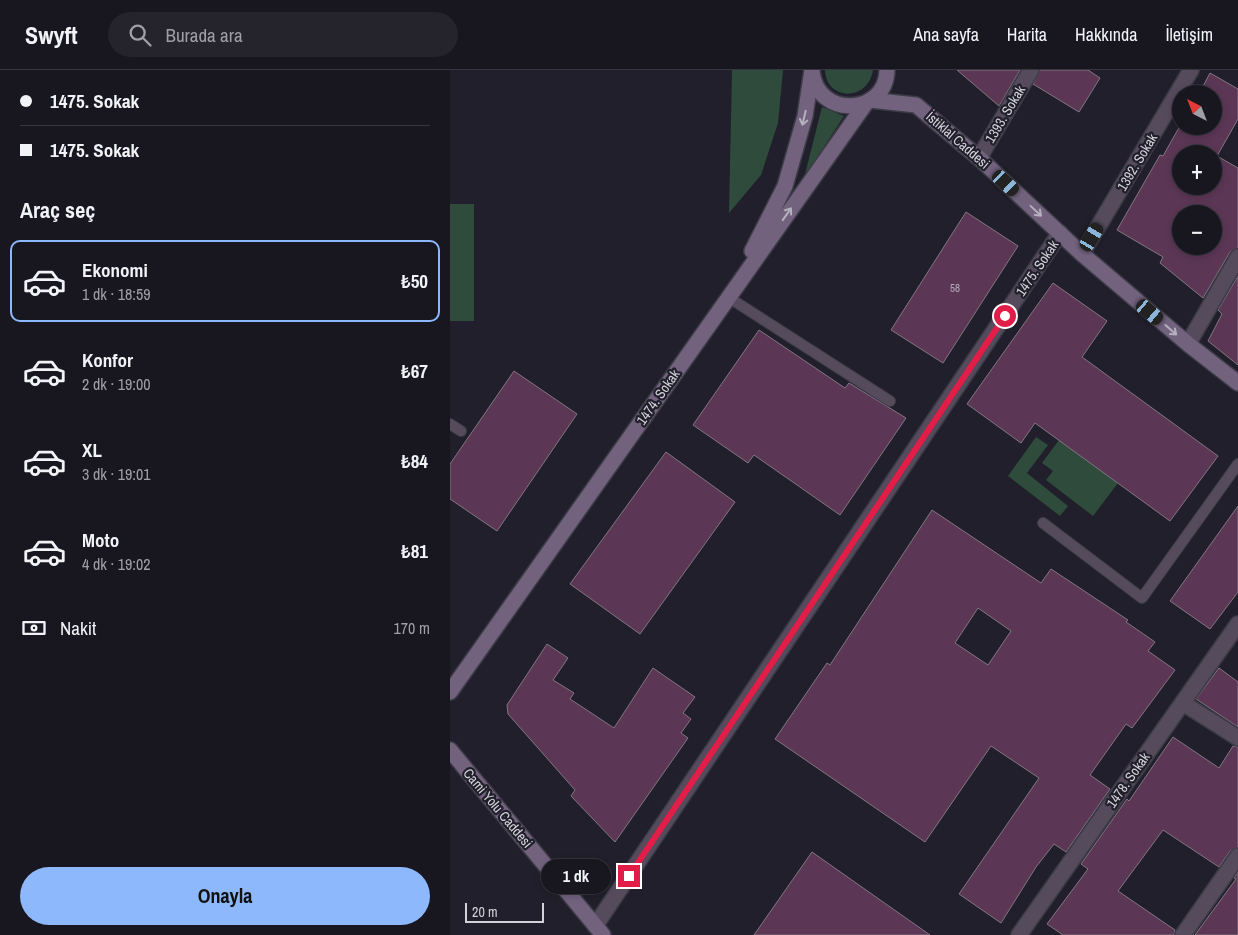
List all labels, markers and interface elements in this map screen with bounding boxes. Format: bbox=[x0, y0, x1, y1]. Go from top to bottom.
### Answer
search box bbox=[108, 12, 458, 57]
text: Swyft bbox=[25, 19, 78, 51]
icon: search bbox=[126, 21, 154, 49]
text: Burada ara bbox=[166, 22, 243, 48]
text: Ana sayfa bbox=[913, 22, 979, 47]
text: Harita bbox=[1007, 22, 1047, 47]
text: Hakkında bbox=[1075, 22, 1137, 47]
text: İletişim bbox=[1165, 22, 1213, 47]
street label: 1393. Sokak bbox=[981, 82, 1029, 146]
north arrow bbox=[1172, 85, 1222, 135]
map controls bbox=[1172, 85, 1222, 255]
text: 1475. Sokak bbox=[50, 88, 139, 114]
street label: İstiklal Caddesi bbox=[922, 107, 994, 173]
one-way arrow bbox=[799, 110, 808, 126]
street label: 1392. Sokak bbox=[1113, 130, 1161, 194]
text: 1475. Sokak bbox=[50, 137, 139, 163]
button: + bbox=[1172, 145, 1222, 195]
car bbox=[989, 167, 1022, 199]
text: Araç seç bbox=[20, 195, 95, 225]
one-way arrow bbox=[1030, 205, 1042, 217]
button: − bbox=[1172, 205, 1222, 255]
one-way arrow bbox=[782, 208, 792, 222]
car bbox=[1077, 220, 1106, 254]
street label: 1475. Sokak bbox=[1012, 236, 1062, 299]
text: Ekonomi bbox=[82, 257, 148, 283]
icon: car bbox=[22, 259, 67, 304]
text: ₺50 bbox=[401, 268, 428, 294]
house number: 58 bbox=[950, 281, 960, 295]
text: 1 dk · 18:59 bbox=[82, 283, 151, 305]
car bbox=[1133, 297, 1166, 327]
route start bbox=[994, 305, 1016, 327]
one-way arrow bbox=[1164, 324, 1177, 335]
text: Konfor bbox=[82, 347, 133, 373]
icon: car bbox=[22, 349, 67, 394]
text: ₺67 bbox=[401, 358, 428, 384]
street label: 1474. Sokak bbox=[632, 365, 684, 428]
text: 2 dk · 19:00 bbox=[82, 373, 151, 395]
text: XL bbox=[82, 437, 102, 463]
icon: car bbox=[22, 439, 67, 484]
text: ₺84 bbox=[401, 448, 428, 474]
text: 3 dk · 19:01 bbox=[82, 463, 151, 485]
text: Moto bbox=[82, 527, 119, 553]
icon: car bbox=[22, 529, 67, 574]
text: ₺81 bbox=[401, 538, 428, 564]
text: 4 dk · 19:02 bbox=[82, 553, 151, 575]
icon: cash bbox=[20, 614, 48, 642]
text: Nakit bbox=[60, 615, 96, 641]
text: 170 m bbox=[394, 617, 430, 639]
street label: 1478. Sokak bbox=[1102, 748, 1154, 811]
street label: Cami Yolu Caddesi bbox=[459, 765, 537, 851]
callout: 1 dk bbox=[541, 858, 612, 894]
text: 1 dk bbox=[563, 865, 589, 887]
route end bbox=[618, 865, 640, 887]
button: Onayla bbox=[20, 867, 430, 925]
scale bar bbox=[465, 900, 544, 923]
text: 20 m bbox=[472, 903, 498, 921]

